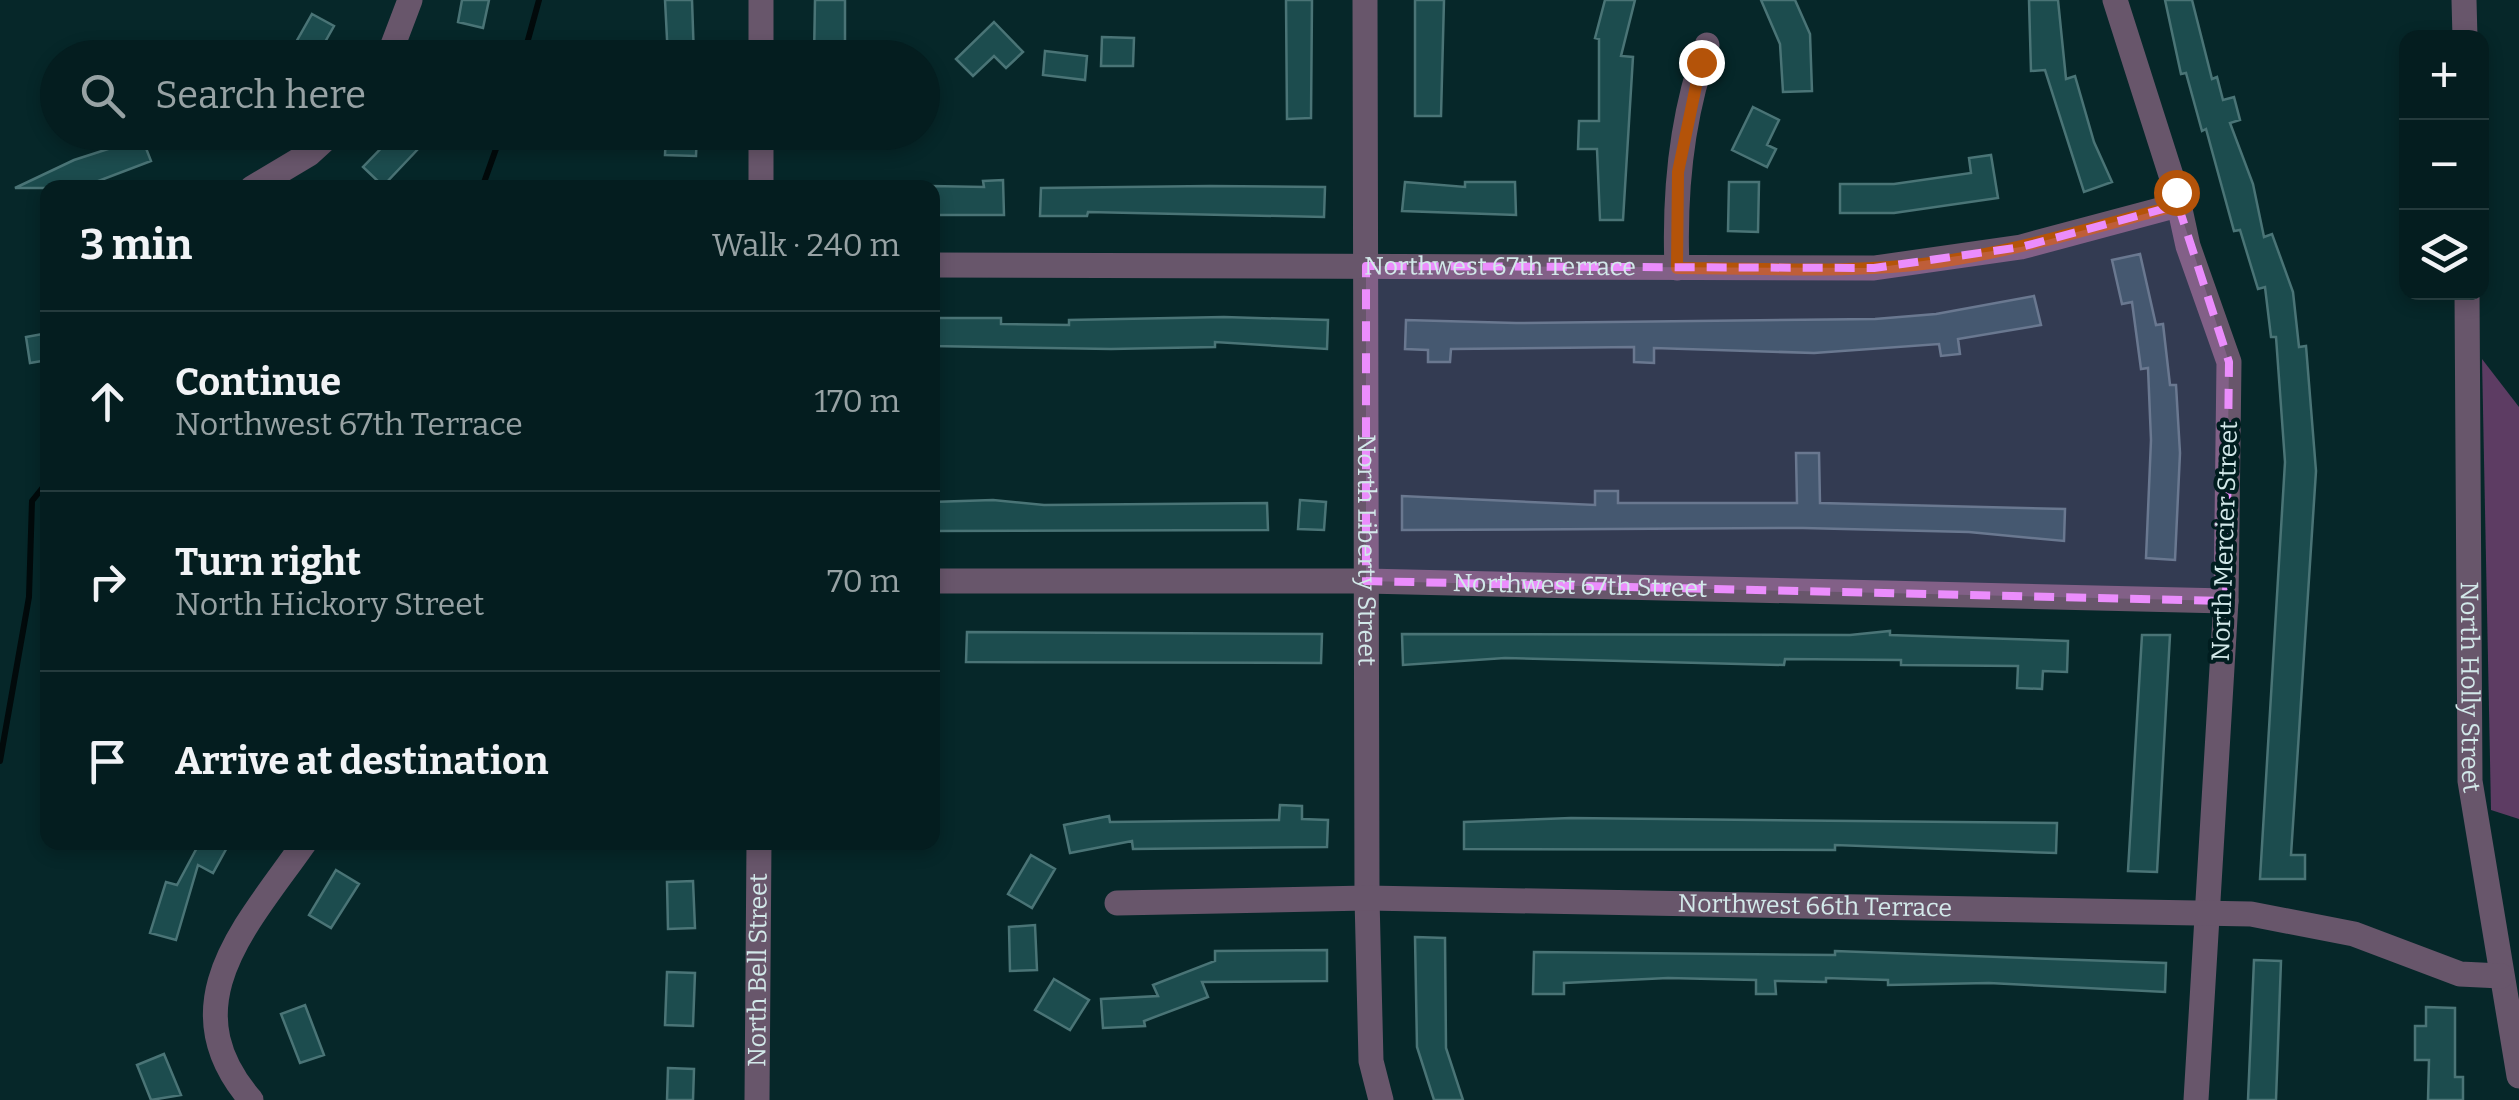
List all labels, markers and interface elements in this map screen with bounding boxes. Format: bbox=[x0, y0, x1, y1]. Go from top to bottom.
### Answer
map controls bbox=[2399, 30, 2489, 300]
button: + bbox=[2399, 30, 2489, 120]
search box bbox=[40, 40, 940, 150]
route end bbox=[1679, 40, 1725, 86]
icon: search bbox=[75, 68, 130, 123]
text: Search here bbox=[155, 72, 366, 118]
button: − bbox=[2399, 120, 2489, 210]
route start bbox=[2154, 170, 2200, 216]
button: layers bbox=[2399, 210, 2489, 300]
text: 3 min bbox=[80, 220, 192, 270]
text: Walk · 240 m bbox=[712, 226, 900, 264]
street label: Northwest 67th Terrace bbox=[1364, 251, 1636, 282]
text: Continue bbox=[175, 359, 341, 405]
icon: ahead bbox=[80, 374, 135, 429]
text: 170 m bbox=[814, 382, 900, 420]
text: Northwest 67th Terrace bbox=[175, 405, 523, 443]
street label: North Mercier Street bbox=[2206, 420, 2244, 662]
street label: North Liberty Street bbox=[1351, 434, 1381, 666]
text: Turn right bbox=[175, 539, 361, 585]
icon: right bbox=[80, 554, 135, 609]
text: 70 m bbox=[827, 562, 900, 600]
street label: Northwest 67th Street bbox=[1452, 568, 1708, 604]
street label: North Holly Street bbox=[2454, 581, 2487, 795]
text: North Hickory Street bbox=[175, 585, 484, 623]
icon: arrive bbox=[80, 734, 135, 789]
text: Arrive at destination bbox=[175, 738, 548, 784]
street label: North Bell Street bbox=[742, 873, 774, 1067]
street label: Northwest 66th Terrace bbox=[1677, 889, 1952, 924]

